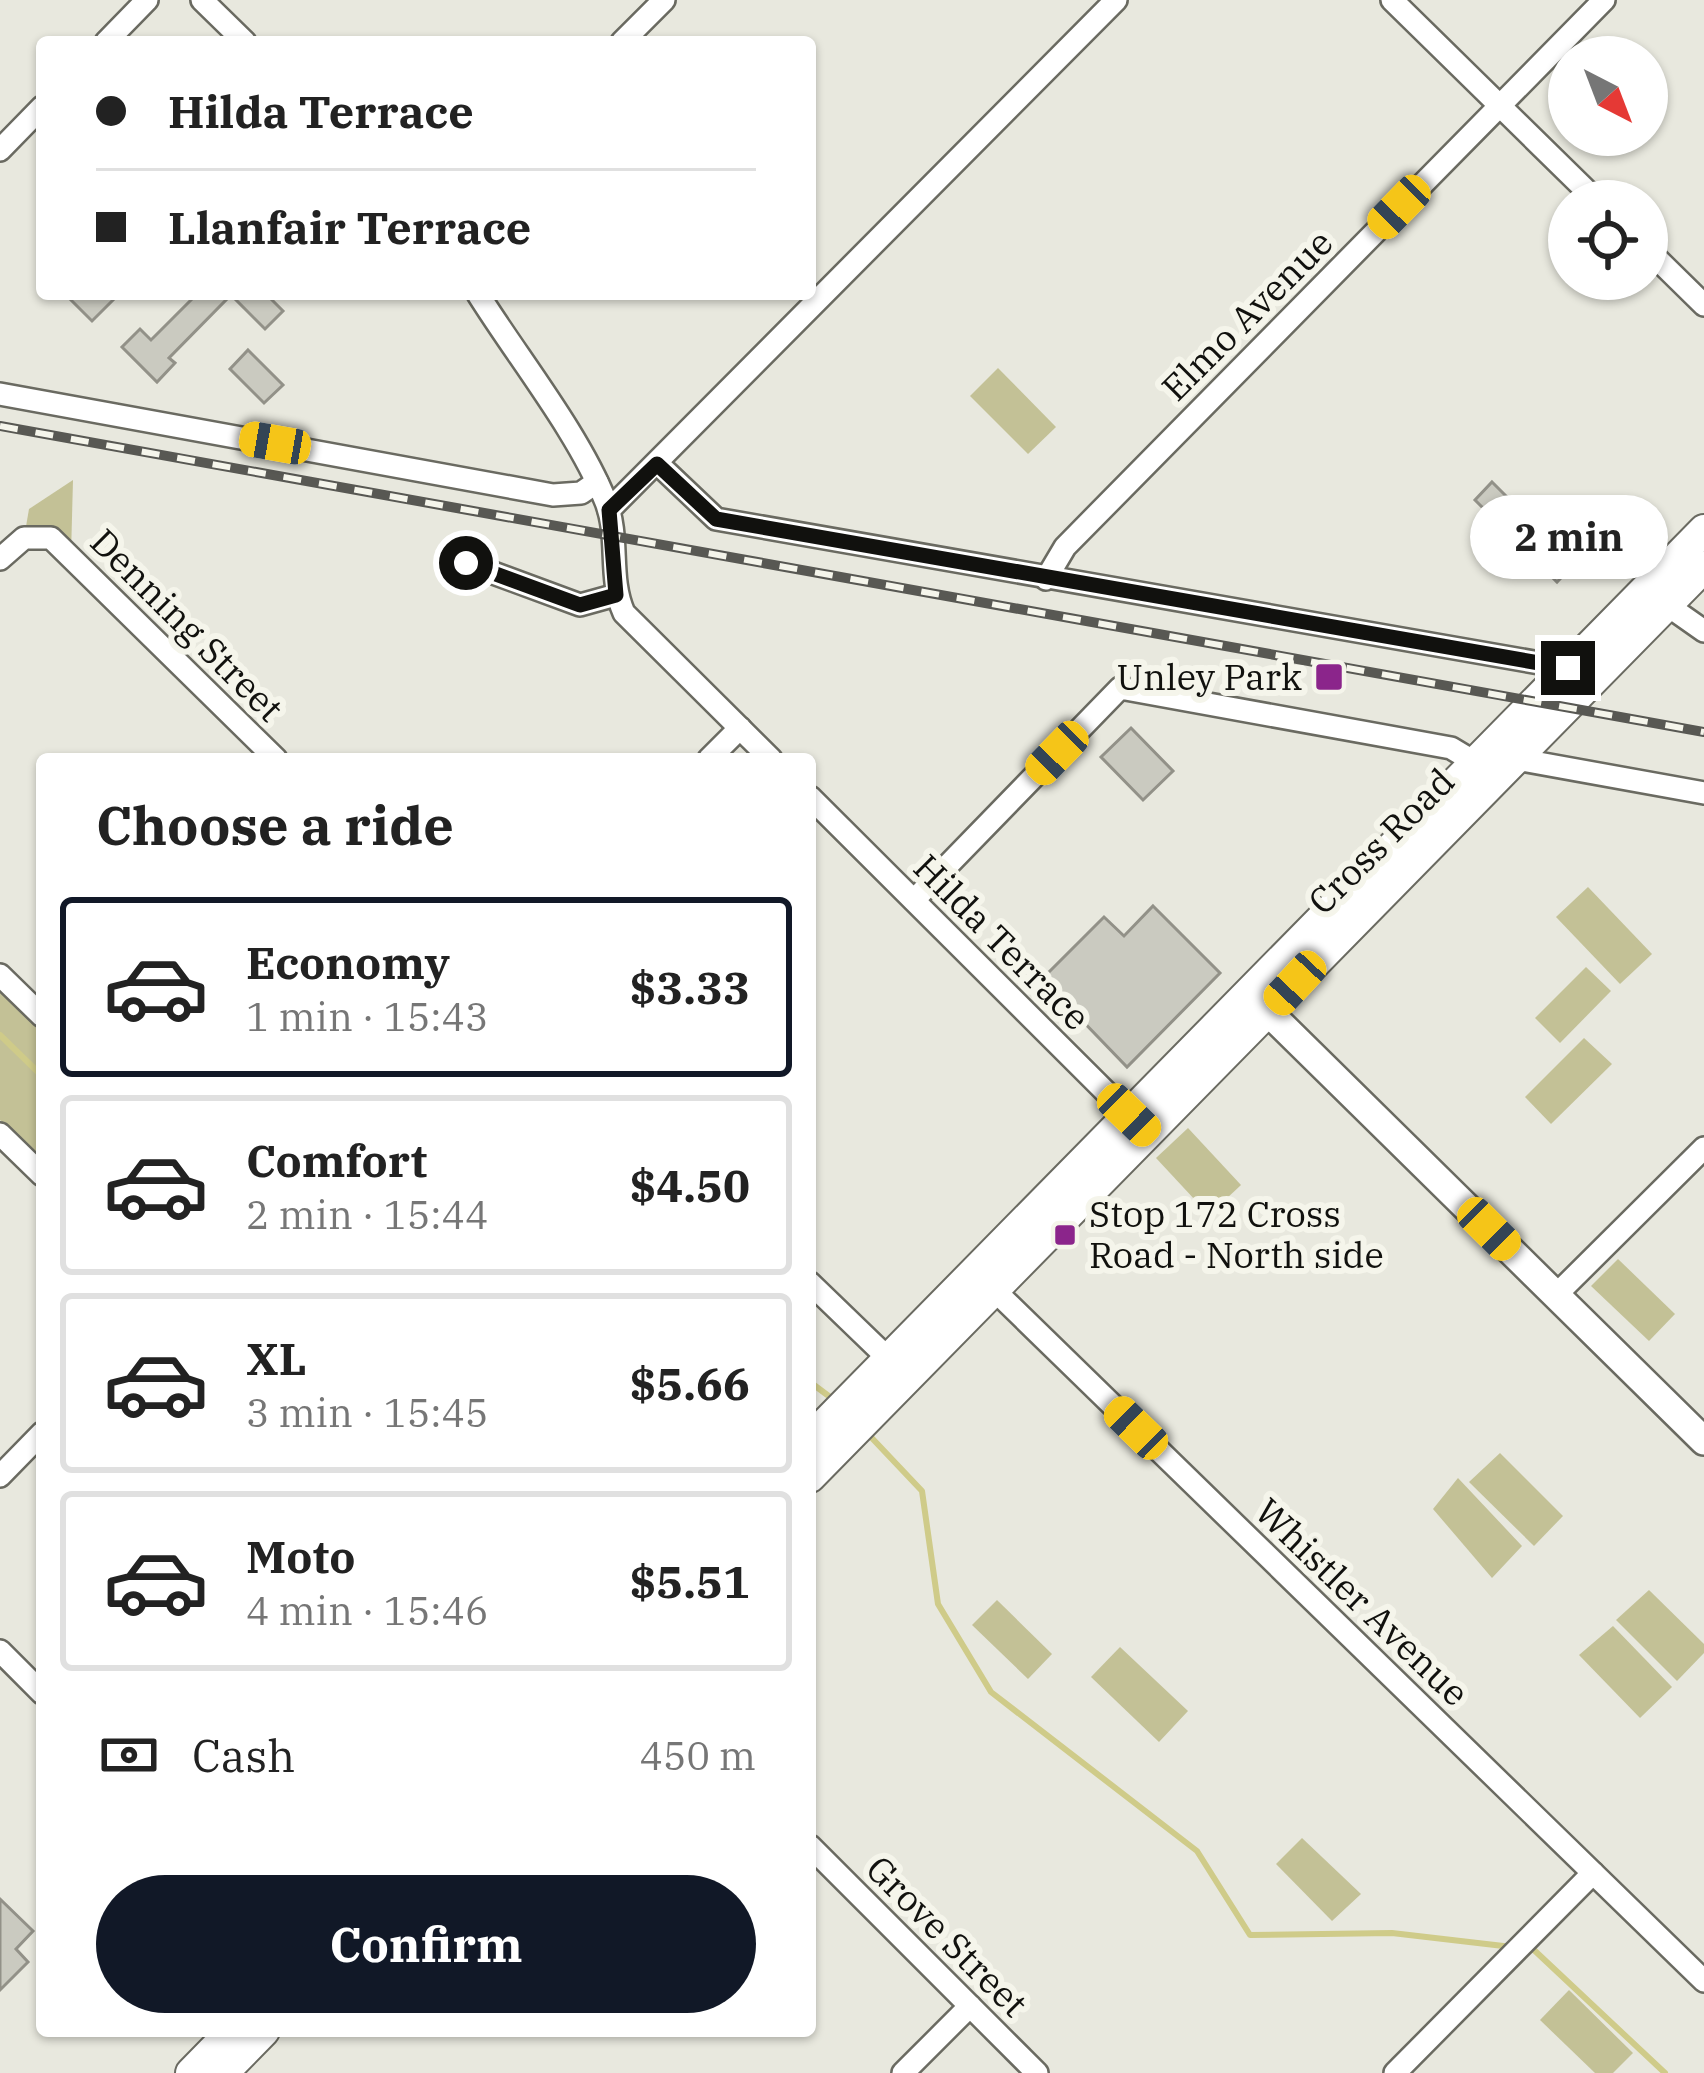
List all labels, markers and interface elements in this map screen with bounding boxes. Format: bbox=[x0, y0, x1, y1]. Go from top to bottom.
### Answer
north arrow bbox=[1548, 36, 1668, 156]
map controls bbox=[1548, 36, 1668, 300]
text: Hilda Terrace bbox=[168, 82, 474, 140]
car bbox=[1361, 169, 1437, 245]
button: locate bbox=[1548, 180, 1668, 300]
text: Llanfair Terrace bbox=[168, 198, 531, 256]
street label: Elmo Avenue bbox=[1151, 219, 1342, 410]
car bbox=[236, 419, 314, 467]
callout: 2 min bbox=[1469, 494, 1667, 578]
text: 2 min bbox=[1514, 511, 1624, 562]
street label: Denning Street bbox=[81, 518, 294, 731]
route start bbox=[439, 536, 493, 590]
route end bbox=[1541, 641, 1595, 695]
place label: Unley Park bbox=[1116, 653, 1302, 700]
marker: Unley Park bbox=[1313, 661, 1345, 693]
car bbox=[1019, 715, 1095, 791]
street label: Cross Road bbox=[1297, 757, 1464, 924]
text: Choose a ride bbox=[96, 790, 454, 860]
street label: Hilda Terrace bbox=[904, 844, 1100, 1040]
icon: car bbox=[102, 933, 210, 1041]
text: Economy bbox=[246, 933, 450, 991]
car bbox=[1257, 944, 1333, 1022]
text: $3.33 bbox=[630, 958, 750, 1016]
text: 1 min · 15:43 bbox=[246, 991, 488, 1042]
car bbox=[1091, 1077, 1167, 1153]
icon: car bbox=[102, 1131, 210, 1239]
text: Comfort bbox=[246, 1131, 427, 1189]
text: $4.50 bbox=[630, 1156, 750, 1214]
text: 2 min · 15:44 bbox=[246, 1189, 488, 1240]
place label: Stop 172 Cross Road - North side bbox=[1089, 1190, 1384, 1278]
car bbox=[1451, 1191, 1527, 1267]
marker: Stop 172 Cross Road - North side bbox=[1052, 1222, 1078, 1248]
icon: car bbox=[102, 1329, 210, 1437]
text: XL bbox=[246, 1329, 307, 1387]
text: $5.66 bbox=[630, 1354, 750, 1412]
text: 3 min · 15:45 bbox=[246, 1387, 488, 1438]
car bbox=[1098, 1390, 1174, 1466]
street label: Whistler Avenue bbox=[1245, 1488, 1479, 1716]
icon: car bbox=[102, 1527, 210, 1635]
text: Moto bbox=[246, 1527, 356, 1585]
text: $5.51 bbox=[630, 1552, 750, 1610]
text: 4 min · 15:46 bbox=[246, 1585, 488, 1636]
icon: cash bbox=[96, 1722, 162, 1788]
text: Cash bbox=[192, 1726, 295, 1784]
text: 450 m bbox=[640, 1730, 756, 1781]
street label: Grove Street bbox=[857, 1845, 1038, 2026]
button: Confirm bbox=[96, 1875, 756, 2013]

